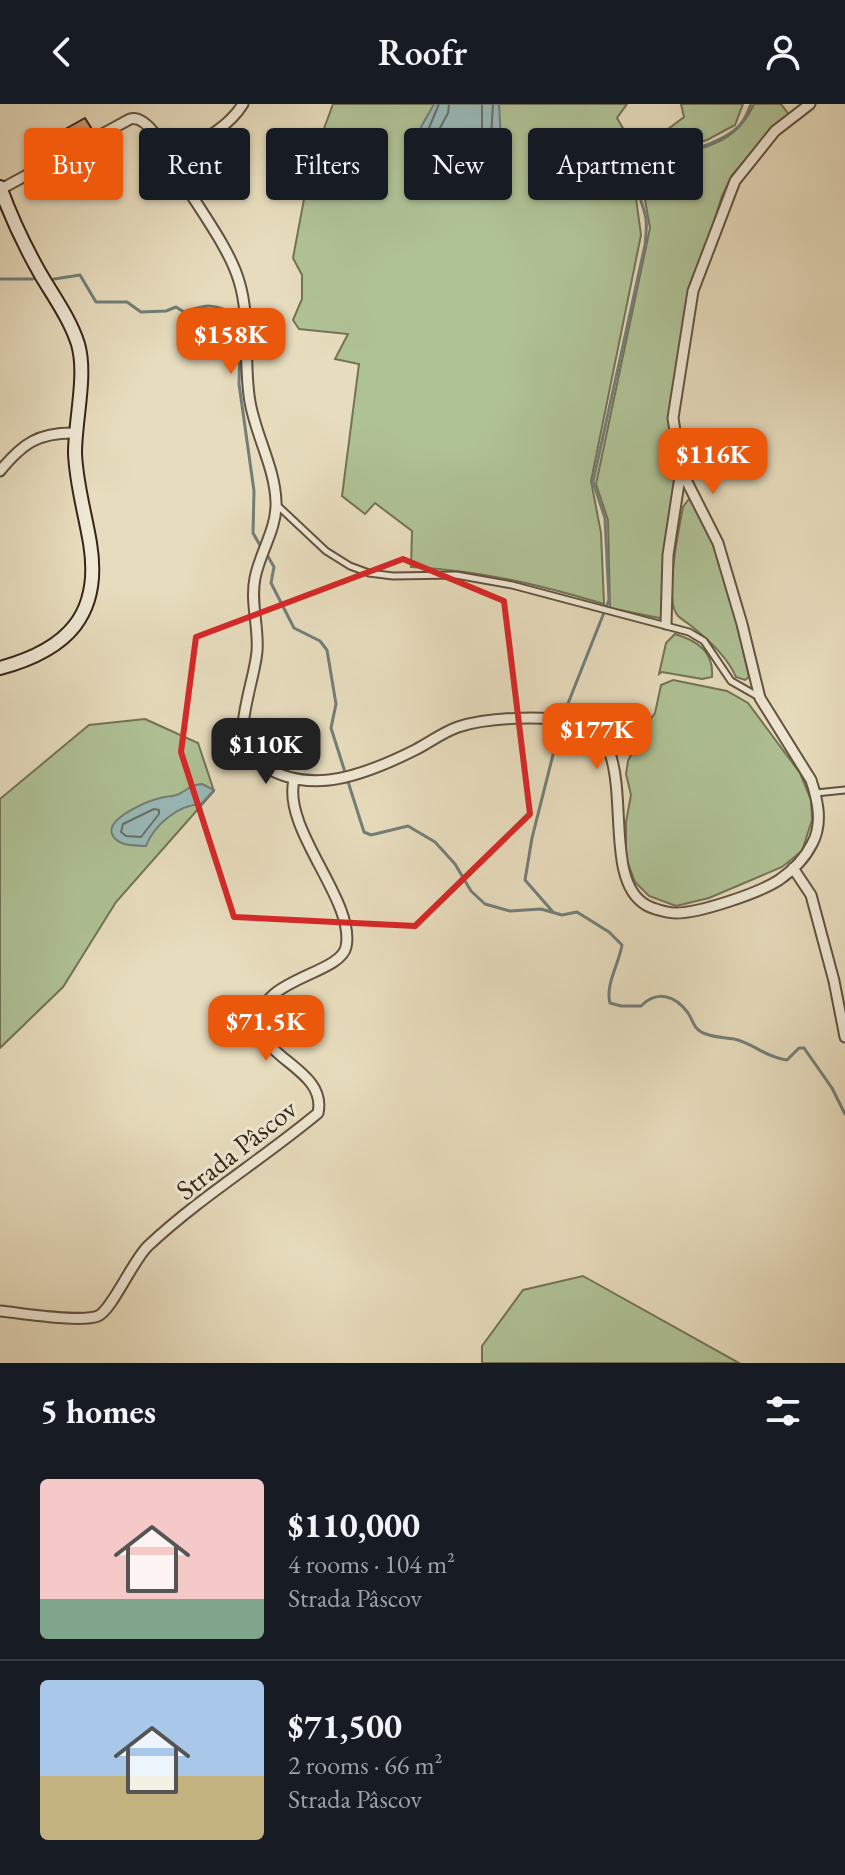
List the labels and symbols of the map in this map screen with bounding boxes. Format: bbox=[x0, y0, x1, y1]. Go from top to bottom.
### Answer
pin: $158K bbox=[175, 308, 287, 376]
pin: $116K bbox=[657, 428, 769, 496]
pin: $177K bbox=[541, 703, 653, 771]
pin: $110K bbox=[210, 718, 322, 786]
pin: $71.5K bbox=[201, 995, 331, 1063]
street label: Strada Pâscov bbox=[168, 1090, 304, 1208]

